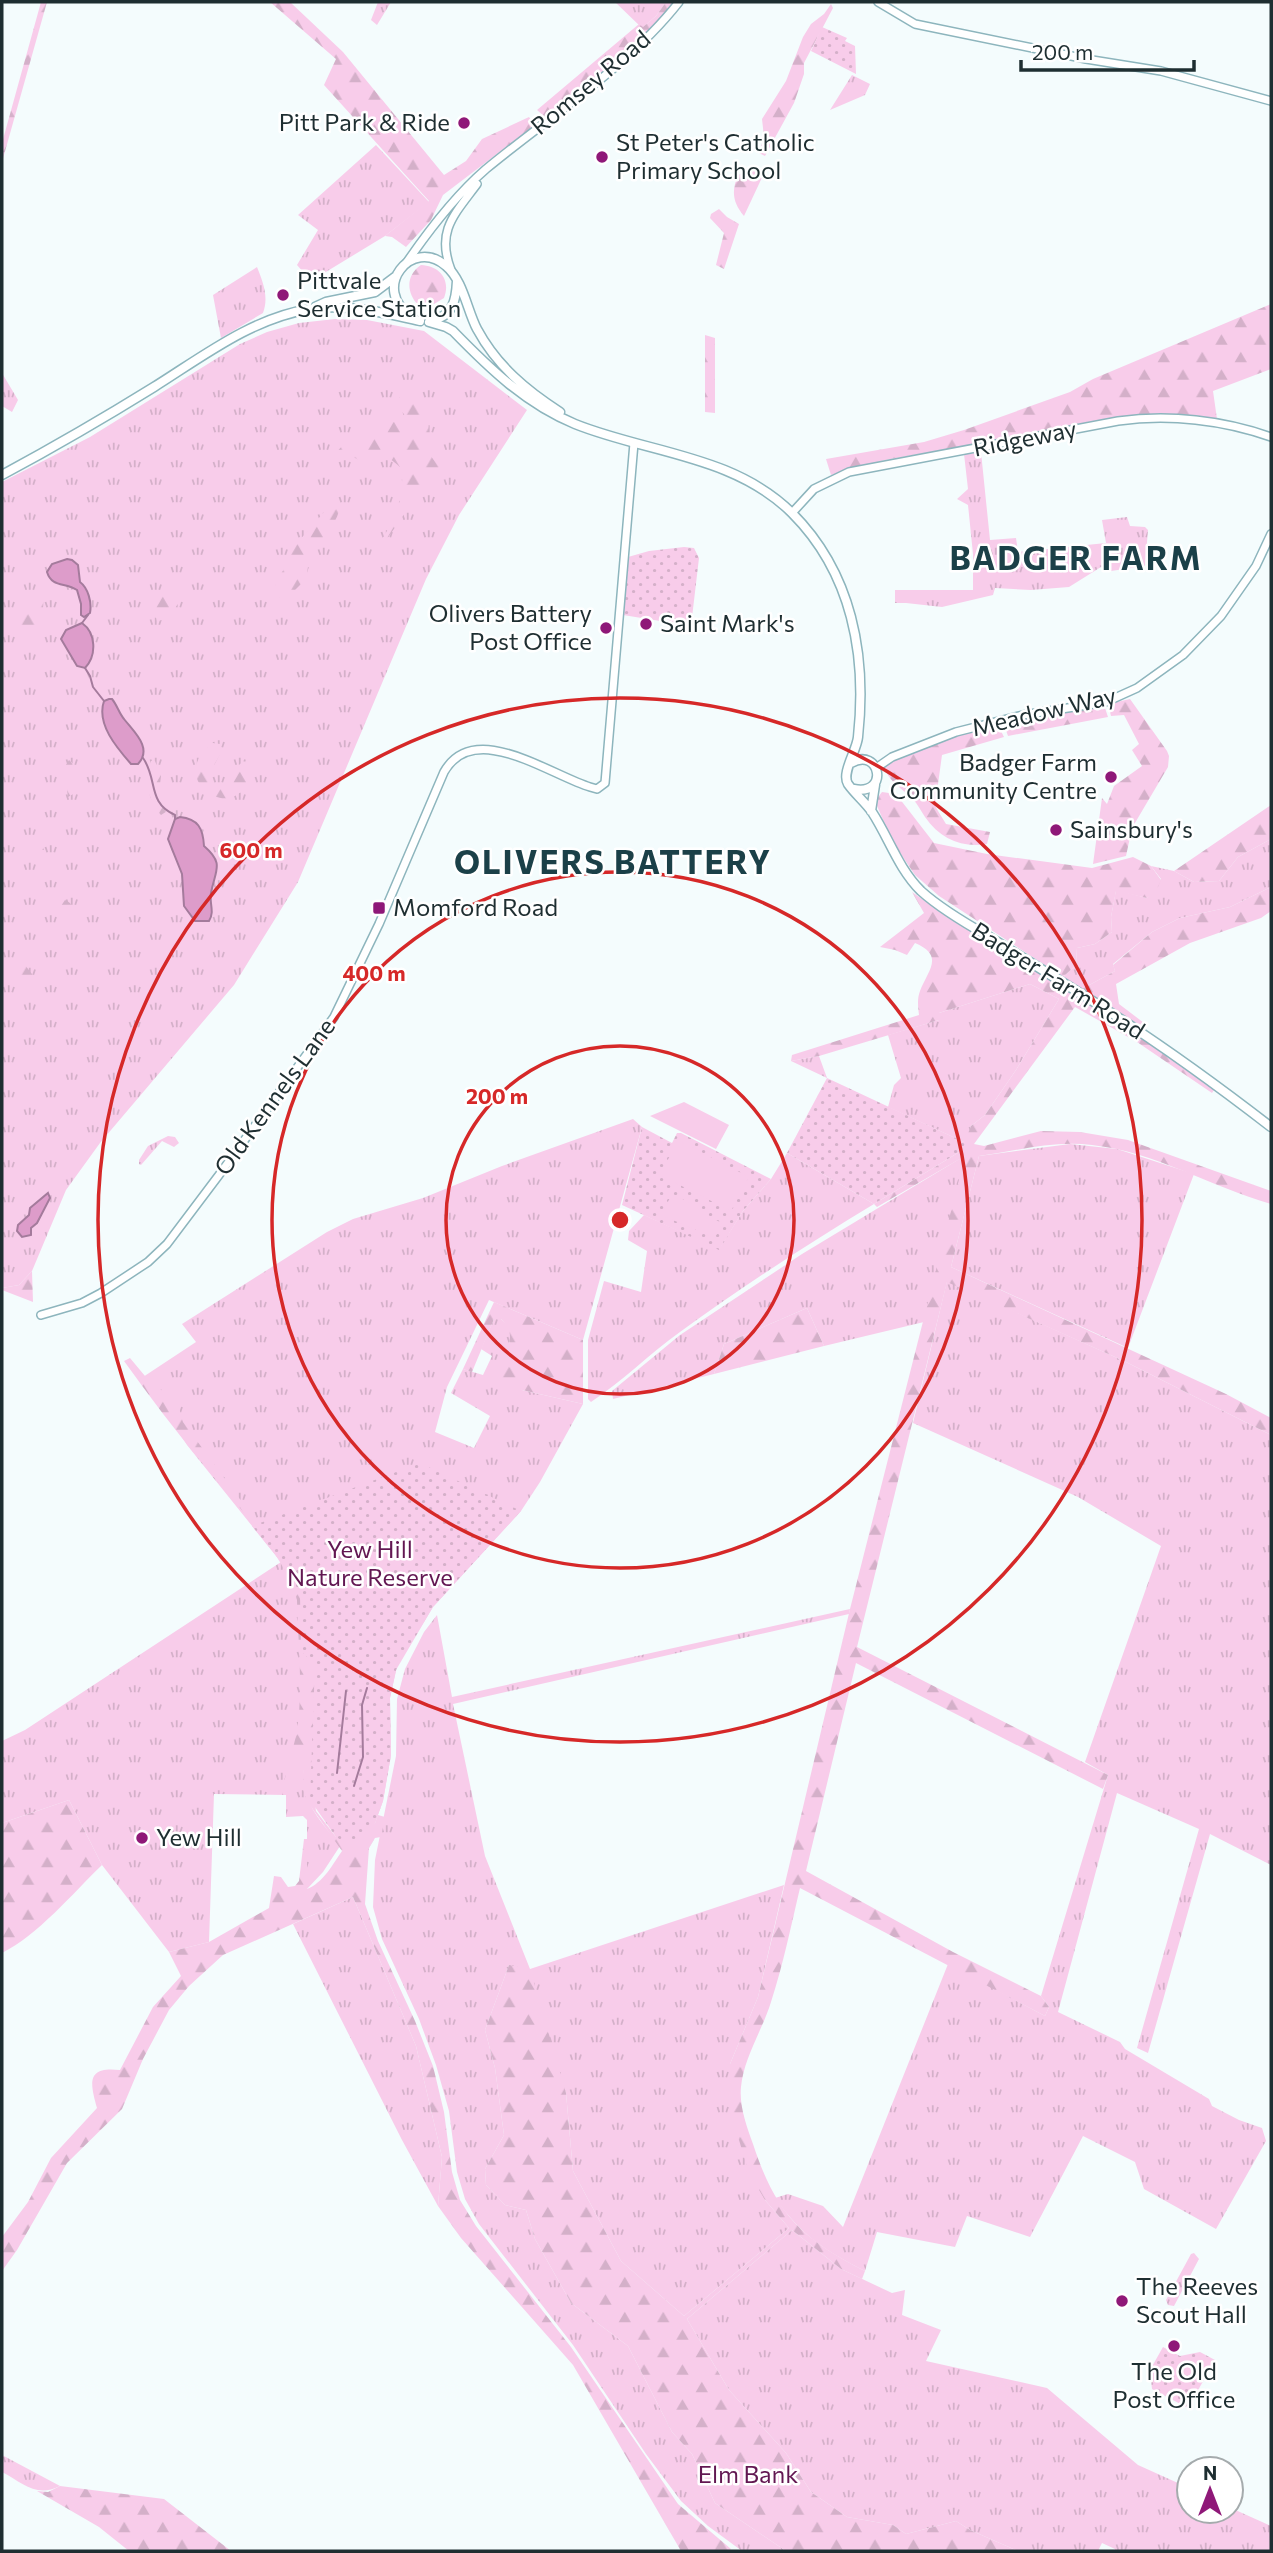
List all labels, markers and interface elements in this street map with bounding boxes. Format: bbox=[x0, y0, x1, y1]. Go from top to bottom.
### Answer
street label: Romsey Road bbox=[524, 24, 656, 140]
scale bar bbox=[1021, 28, 1194, 72]
text: 200 m bbox=[1032, 39, 1093, 64]
place label: Pitt Park & Ride bbox=[279, 107, 450, 136]
marker: Pitt Park & Ride bbox=[456, 115, 472, 131]
place label: St Peter's Catholic Primary School bbox=[616, 127, 815, 184]
marker: St Peter's Catholic Primary School bbox=[594, 149, 610, 165]
place label: Pittvale Service Station bbox=[297, 265, 461, 322]
marker: Pittvale Service Station bbox=[275, 287, 291, 303]
street label: Ridgeway bbox=[970, 413, 1079, 462]
district label: BADGER FARM bbox=[949, 537, 1203, 577]
place label: Olivers Battery Post Office bbox=[429, 598, 592, 655]
place label: Saint Mark's bbox=[660, 608, 795, 637]
marker: Saint Mark's bbox=[638, 616, 654, 632]
marker: Olivers Battery Post Office bbox=[598, 620, 614, 636]
street label: Meadow Way bbox=[968, 680, 1119, 741]
place label: Badger Farm Community Centre bbox=[890, 747, 1097, 804]
marker: Badger Farm Community Centre bbox=[1103, 769, 1119, 785]
place label: Sainsbury's bbox=[1070, 814, 1193, 843]
marker: Sainsbury's bbox=[1048, 822, 1064, 838]
text: 600 m bbox=[219, 837, 283, 862]
district label: OLIVERS BATTERY bbox=[454, 841, 772, 881]
place label: Momford Road bbox=[393, 892, 558, 921]
marker: Momford Road bbox=[371, 900, 387, 916]
street label: Badger Farm Road bbox=[967, 915, 1151, 1045]
text: 400 m bbox=[342, 960, 406, 985]
street label: Old Kennels Lane bbox=[207, 1012, 340, 1180]
text: 200 m bbox=[466, 1083, 528, 1108]
centre of rings bbox=[608, 1208, 632, 1232]
park label: Yew Hill Nature Reserve bbox=[287, 1534, 453, 1591]
place label: Yew Hill bbox=[156, 1822, 242, 1851]
marker: Yew Hill bbox=[134, 1830, 150, 1846]
place label: The Reeves Scout Hall bbox=[1136, 2271, 1258, 2328]
marker: The Reeves Scout Hall bbox=[1114, 2293, 1130, 2309]
marker: The Old Post Office bbox=[1166, 2338, 1182, 2354]
place label: The Old Post Office bbox=[1113, 2356, 1235, 2413]
north arrow bbox=[1175, 2455, 1245, 2525]
park label: Elm Bank bbox=[698, 2459, 798, 2488]
text: N bbox=[1203, 2461, 1217, 2484]

